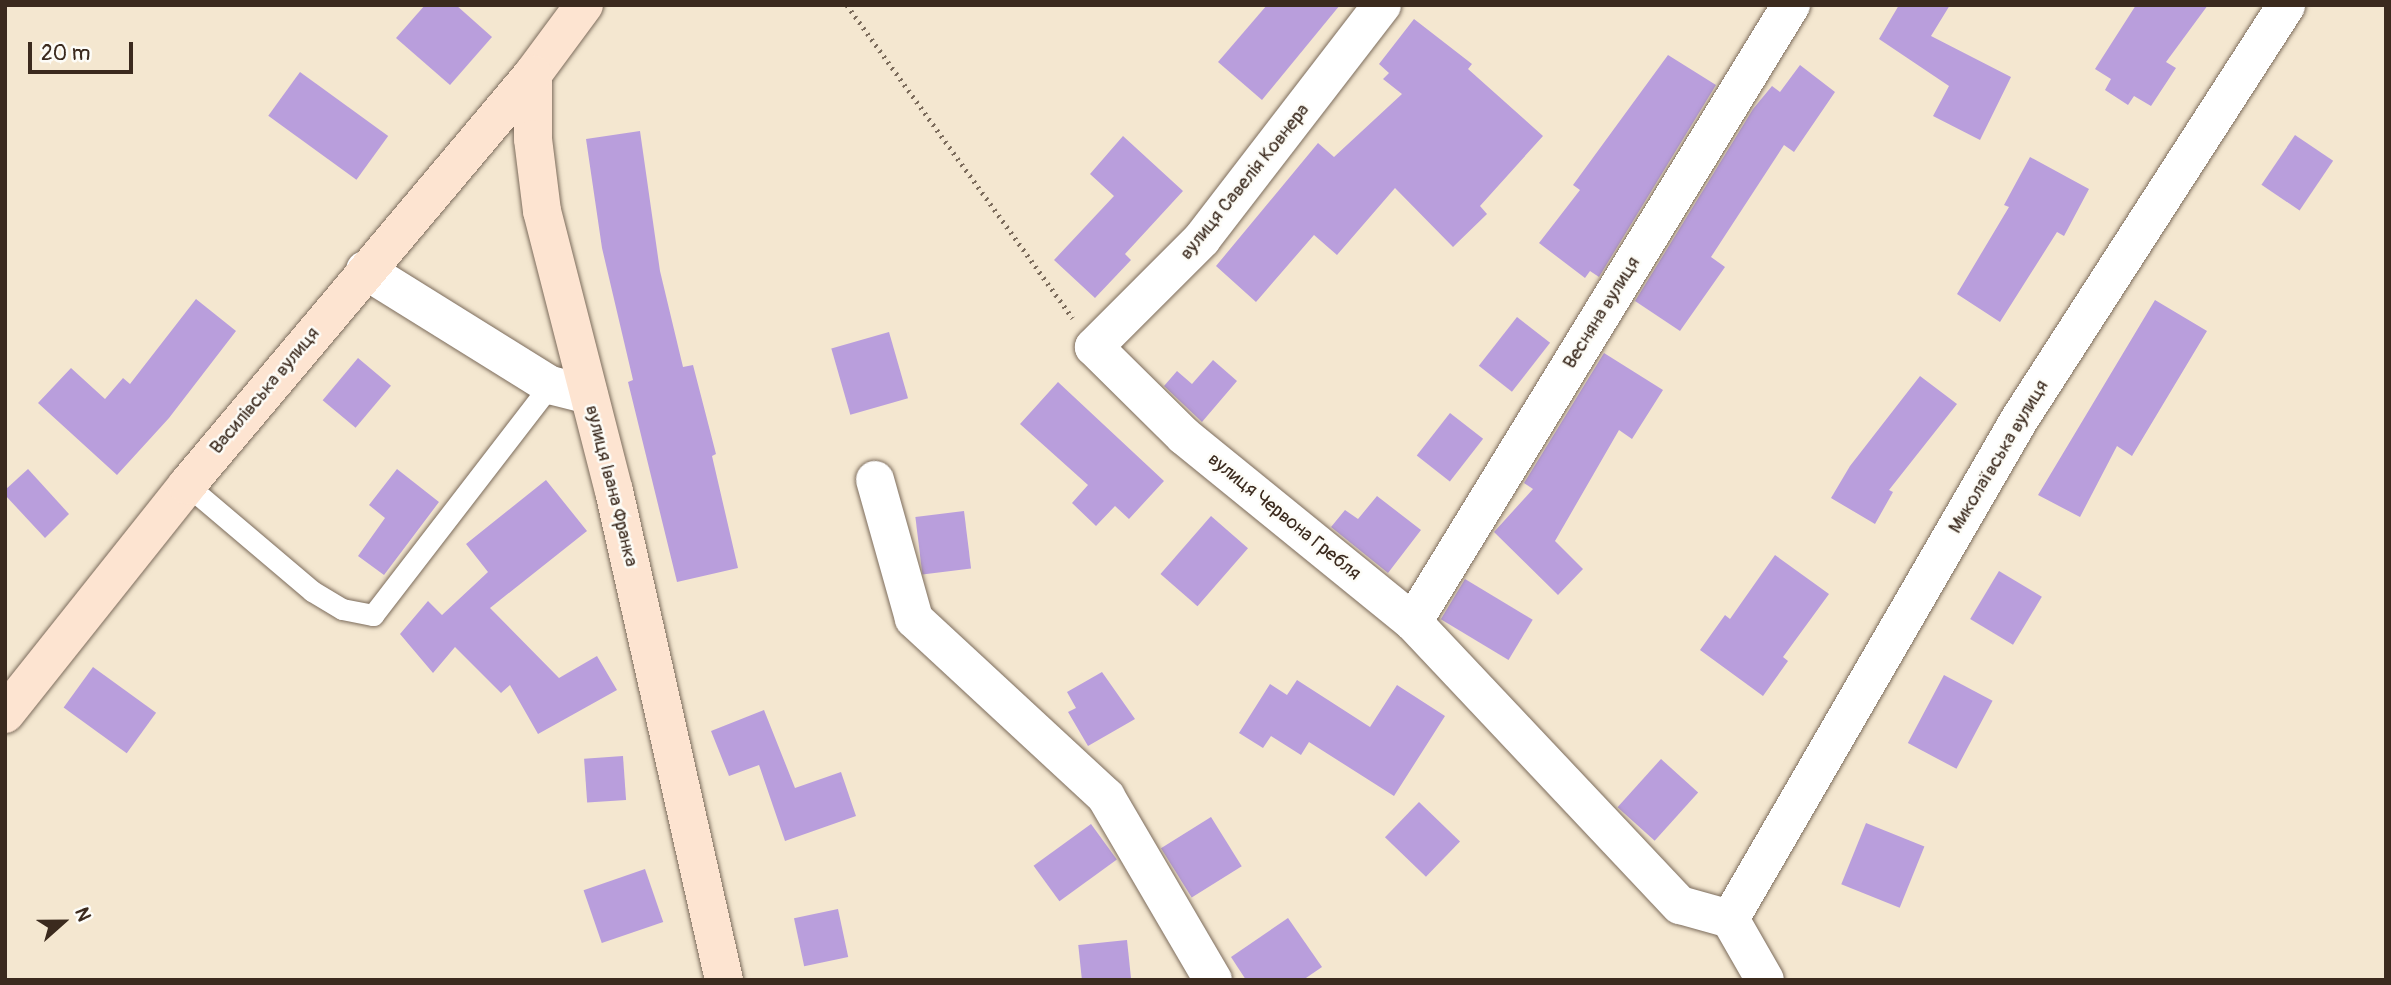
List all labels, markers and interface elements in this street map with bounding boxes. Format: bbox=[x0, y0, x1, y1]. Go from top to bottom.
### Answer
scale bar bbox=[32, 28, 136, 72]
text: 20 m bbox=[41, 40, 90, 67]
street label: вулиця Савелія Ковнера bbox=[1175, 100, 1315, 264]
street label: Весняна вулиця bbox=[1559, 253, 1645, 373]
street label: Василівська вулиця bbox=[205, 323, 325, 459]
street label: Миколаївська вулиця bbox=[1944, 376, 2054, 538]
street label: вулиця Івана Франка bbox=[580, 403, 642, 569]
street label: вулиця Червона Гребля bbox=[1203, 448, 1365, 586]
north arrow bbox=[28, 887, 98, 957]
text: N bbox=[69, 904, 96, 925]

